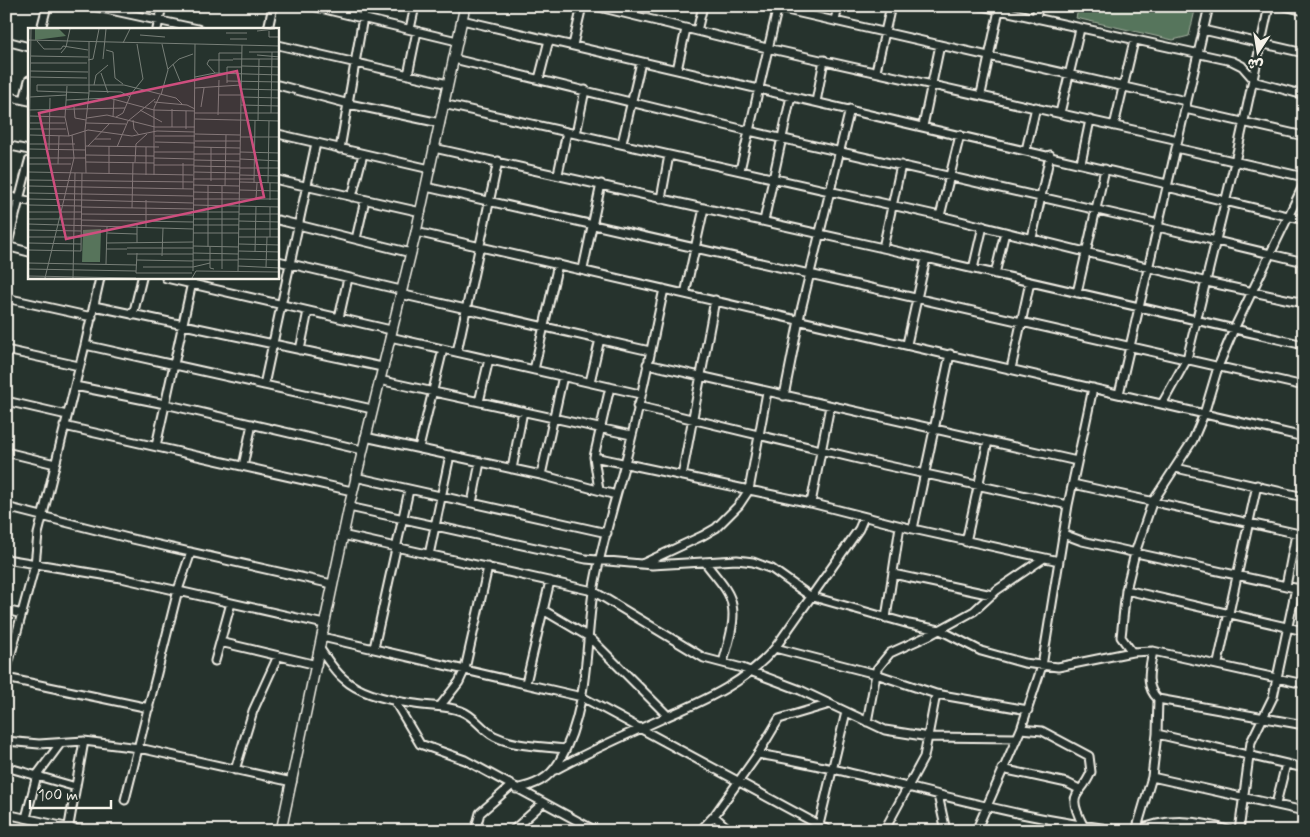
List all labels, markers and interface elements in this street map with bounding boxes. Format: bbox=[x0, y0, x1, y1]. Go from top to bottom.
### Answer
inset map bbox=[28, 28, 279, 279]
north arrow bbox=[1232, 28, 1282, 78]
text: ش bbox=[1246, 53, 1265, 74]
scale bar bbox=[30, 777, 111, 809]
text: 100 m bbox=[38, 786, 78, 806]

